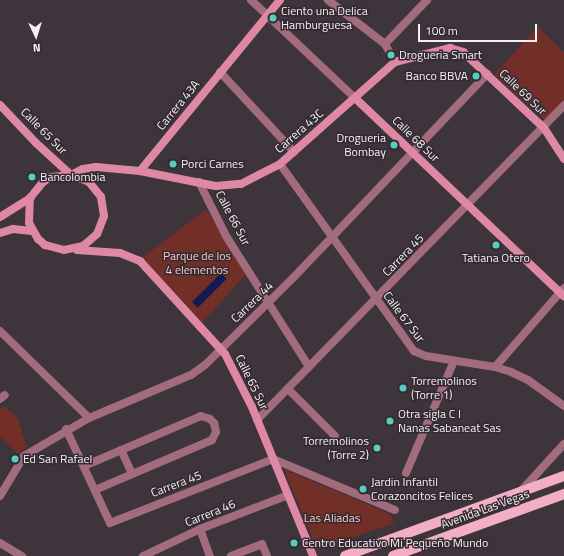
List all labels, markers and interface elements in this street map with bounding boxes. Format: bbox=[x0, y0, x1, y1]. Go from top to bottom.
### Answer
place label: Ciento una Delica Hamburguesa bbox=[281, 4, 368, 32]
marker: Ciento una Delica Hamburguesa bbox=[268, 13, 278, 23]
north arrow bbox=[16, 16, 56, 56]
scale bar bbox=[420, 16, 539, 42]
text: 100 m bbox=[425, 21, 458, 40]
text: N bbox=[32, 40, 41, 56]
place label: Drogueria Smart bbox=[399, 48, 482, 62]
marker: Drogueria Smart bbox=[386, 50, 396, 60]
street label: Calle 69 Sur bbox=[496, 66, 550, 118]
place label: Banco BBVA bbox=[406, 69, 468, 83]
marker: Banco BBVA bbox=[471, 71, 481, 81]
street label: Carrera 43A bbox=[153, 77, 203, 133]
street label: Calle 65 Sur bbox=[18, 105, 70, 157]
street label: Carrera 43C bbox=[272, 106, 326, 156]
street label: Calle 68 Sur bbox=[389, 113, 443, 165]
place label: Drogueria Bombay bbox=[337, 131, 386, 159]
marker: Drogueria Bombay bbox=[389, 140, 399, 150]
place label: Porci Carnes bbox=[181, 157, 244, 171]
marker: Porci Carnes bbox=[168, 159, 178, 169]
place label: Bancolombia bbox=[40, 170, 105, 184]
marker: Bancolombia bbox=[27, 172, 37, 182]
street label: Calle 66 Sur bbox=[213, 188, 253, 248]
street label: Carrera 45 bbox=[379, 231, 427, 279]
marker: Tatiana Otero bbox=[491, 240, 501, 250]
park label: Parque de los 4 elementos bbox=[163, 249, 231, 277]
place label: Tatiana Otero bbox=[462, 251, 530, 265]
street label: Carrera 44 bbox=[228, 278, 276, 326]
street label: Calle 67 Sur bbox=[380, 289, 428, 345]
street label: Calle 65 Sur bbox=[232, 352, 272, 412]
place label: Torremolinos (Torre 1) bbox=[411, 374, 477, 402]
marker: Torremolinos (Torre 1) bbox=[398, 383, 408, 393]
place label: Otra sigla C I Nanas Sabaneat Sas bbox=[398, 407, 501, 435]
marker: Otra sigla C I Nanas Sabaneat Sas bbox=[385, 416, 395, 426]
place label: Torremolinos (Torre 2) bbox=[303, 434, 369, 462]
marker: Torremolinos (Torre 2) bbox=[372, 443, 382, 453]
place label: Ed San Rafael bbox=[23, 452, 92, 466]
marker: Ed San Rafael bbox=[10, 454, 20, 464]
street label: Carrera 45 bbox=[149, 468, 203, 500]
place label: Jardin Infantil Corazoncitos Felices bbox=[371, 475, 473, 503]
marker: Jardin Infantil Corazoncitos Felices bbox=[358, 484, 368, 494]
street label: Avenida Las Vegas bbox=[439, 486, 531, 532]
street label: Carrera 46 bbox=[183, 496, 237, 530]
park label: Las Aliadas bbox=[304, 511, 360, 525]
place label: Centro Educativo Mi Pequeño Mundo bbox=[302, 536, 488, 550]
marker: Centro Educativo Mi Pequeño Mundo bbox=[289, 538, 299, 548]

